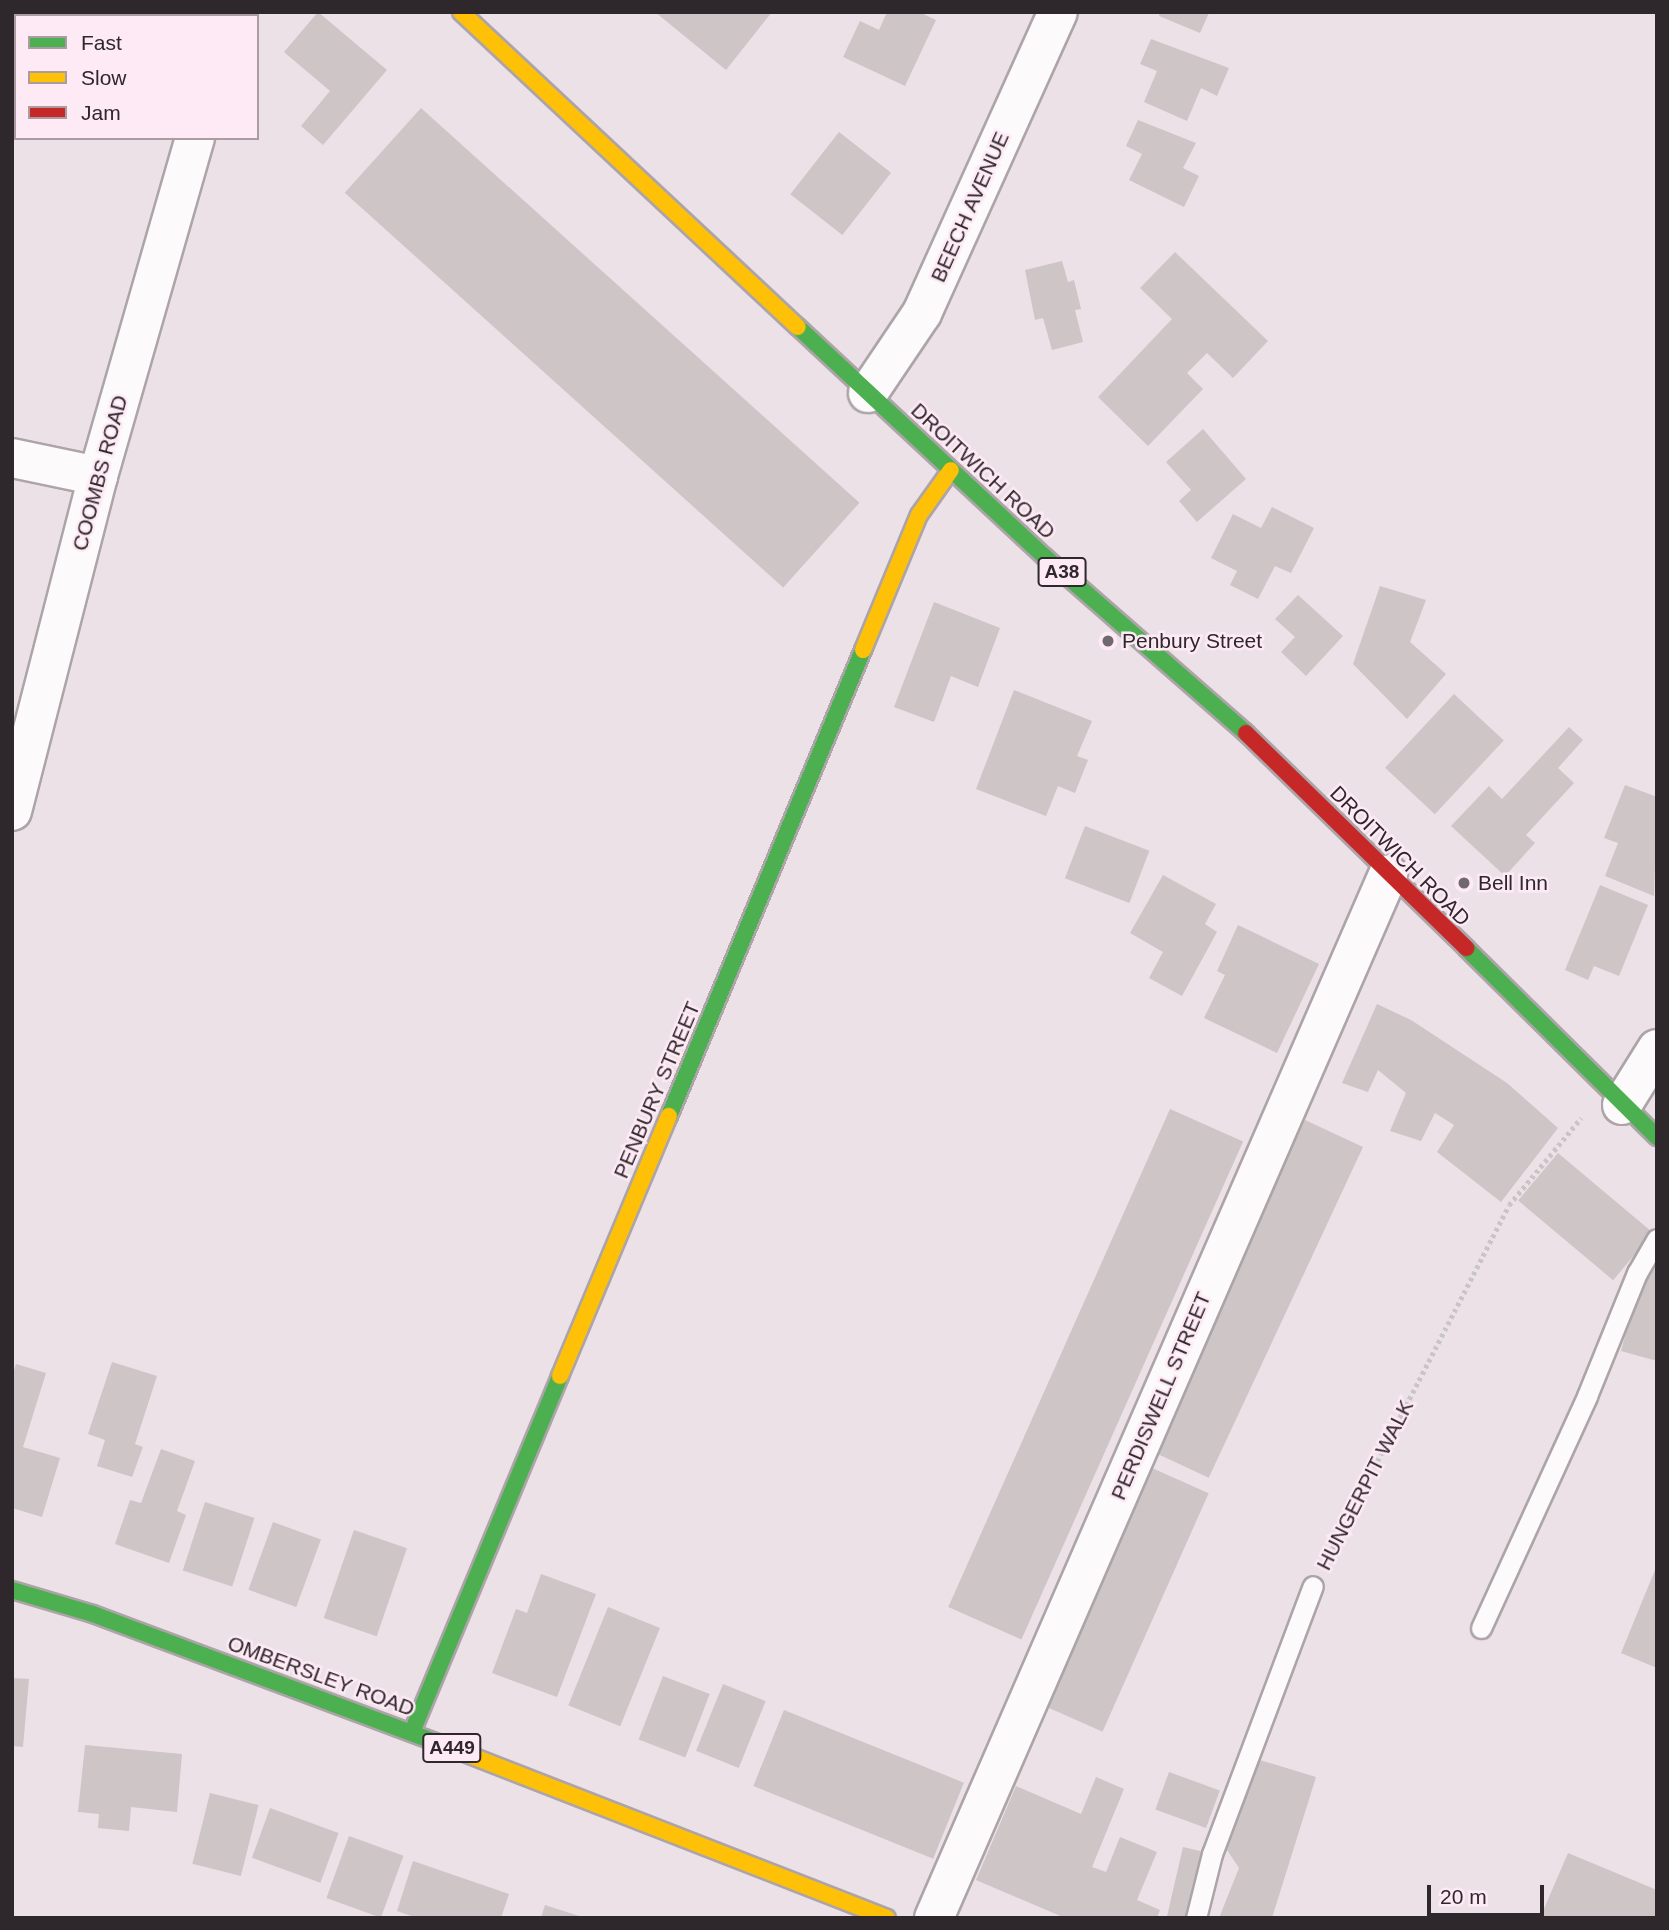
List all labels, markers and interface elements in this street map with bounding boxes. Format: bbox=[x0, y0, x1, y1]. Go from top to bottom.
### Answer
legend bbox=[14, 14, 259, 140]
text: Fast bbox=[81, 31, 122, 54]
text: Slow bbox=[81, 66, 127, 89]
text: Jam bbox=[81, 101, 121, 124]
street label: BEECH AVENUE bbox=[925, 127, 1015, 287]
street label: COOMBS ROAD bbox=[67, 393, 133, 553]
street label: DROITWICH ROAD bbox=[906, 398, 1060, 544]
road number: A38 bbox=[1038, 556, 1086, 587]
place label: Penbury Street bbox=[1122, 628, 1262, 654]
marker: Penbury Street bbox=[1100, 633, 1116, 649]
street label: DROITWICH ROAD bbox=[1325, 781, 1475, 931]
place label: Bell Inn bbox=[1478, 870, 1548, 896]
marker: Bell Inn bbox=[1456, 875, 1472, 891]
street label: PENBURY STREET bbox=[608, 998, 706, 1182]
street label: PERDISWELL STREET bbox=[1106, 1288, 1216, 1504]
street label: HUNGERPIT WALK bbox=[1311, 1395, 1419, 1575]
street label: OMBERSLEY ROAD bbox=[224, 1630, 418, 1722]
road number: A449 bbox=[422, 1732, 482, 1764]
scale bar bbox=[1431, 1870, 1548, 1914]
text: 20 m bbox=[1440, 1885, 1487, 1908]

